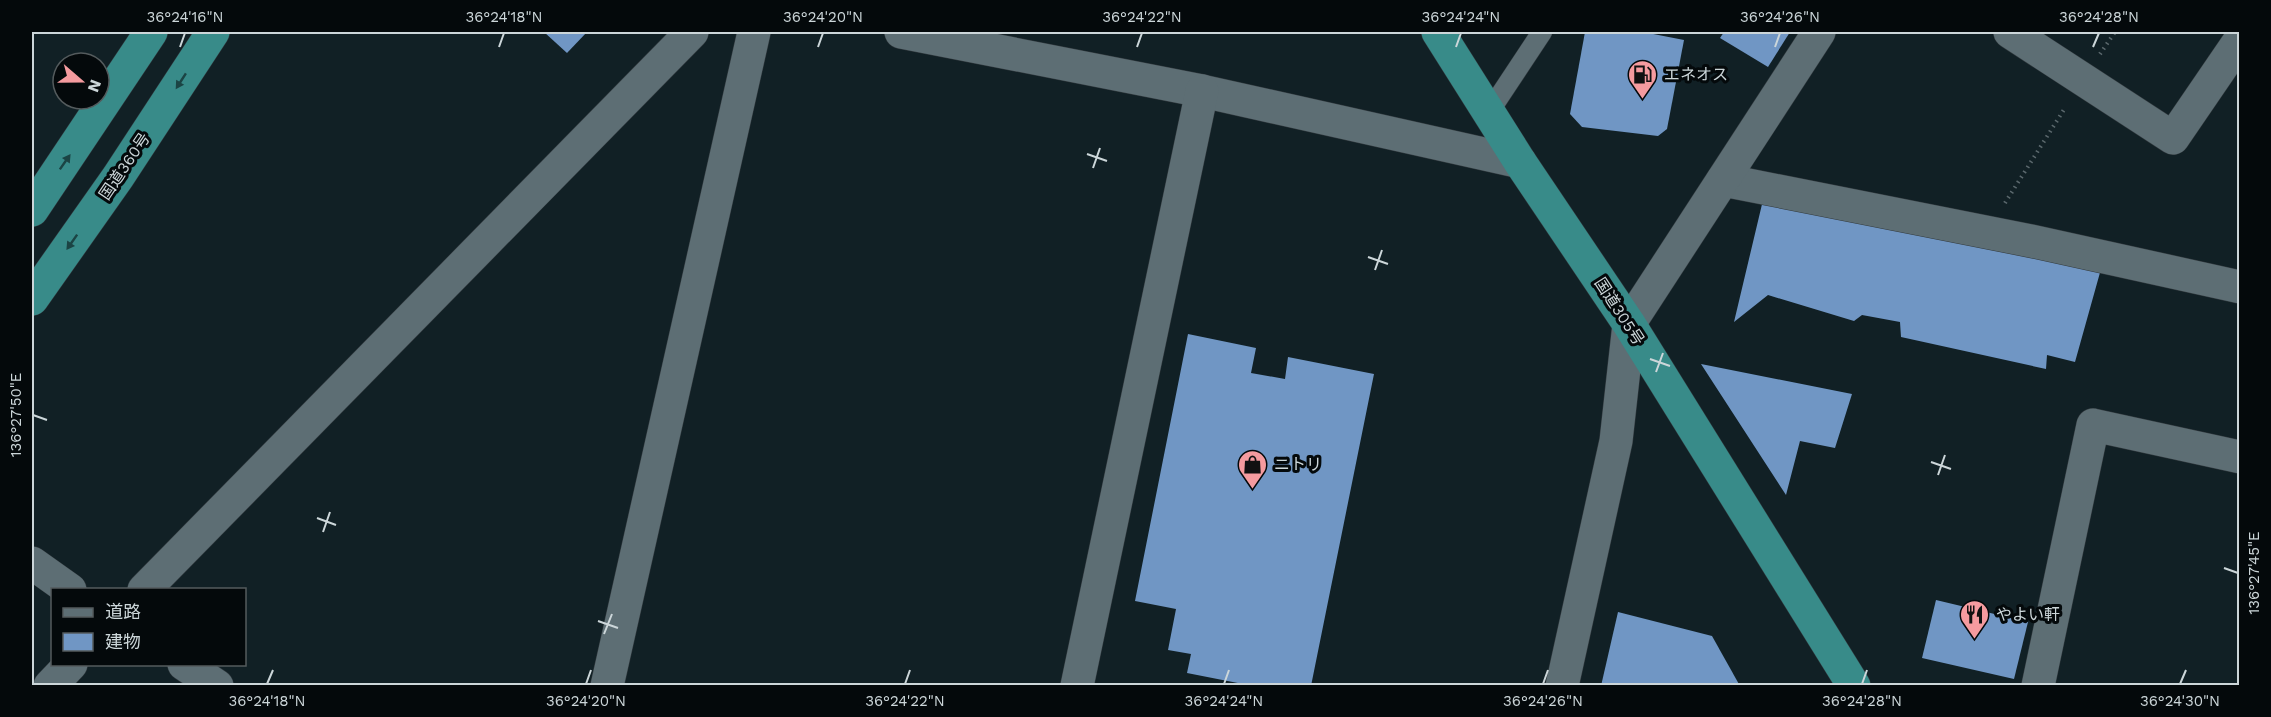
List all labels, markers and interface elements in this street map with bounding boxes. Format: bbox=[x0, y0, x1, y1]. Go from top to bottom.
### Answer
text: 36°24'16"N bbox=[146, 8, 224, 26]
text: 36°24'18"N bbox=[465, 8, 543, 26]
text: 36°24'20"N bbox=[783, 8, 863, 26]
text: 36°24'22"N bbox=[1102, 8, 1182, 26]
text: 36°24'24"N bbox=[1422, 8, 1500, 26]
text: 36°24'26"N bbox=[1740, 8, 1820, 26]
text: 36°24'28"N bbox=[2059, 8, 2139, 26]
north arrow bbox=[51, 51, 111, 111]
fuel station icon: エネオス bbox=[1627, 58, 1659, 100]
place label: エネオス bbox=[1664, 65, 1728, 84]
one-way arrow bbox=[175, 72, 186, 89]
text: N bbox=[84, 77, 106, 95]
street label: 国道360号 bbox=[95, 129, 154, 204]
one-way arrow bbox=[59, 154, 71, 170]
one-way arrow bbox=[66, 234, 78, 250]
street label: 国道305号 bbox=[1591, 274, 1648, 349]
text: 136°27'50"E bbox=[7, 373, 25, 457]
shop icon: ニトリ bbox=[1237, 448, 1269, 490]
place label: ニトリ bbox=[1274, 455, 1322, 474]
text: 136°27'45"E bbox=[2245, 531, 2263, 615]
legend bbox=[51, 588, 246, 666]
restaurant icon: やよい軒 bbox=[1959, 598, 1991, 640]
text: 道路 bbox=[105, 601, 141, 622]
place label: やよい軒 bbox=[1996, 605, 2060, 624]
text: 建物 bbox=[105, 631, 141, 652]
text: 36°24'18"N bbox=[228, 692, 306, 710]
text: 36°24'20"N bbox=[546, 692, 626, 710]
text: 36°24'22"N bbox=[865, 692, 945, 710]
text: 36°24'24"N bbox=[1185, 692, 1263, 710]
text: 36°24'26"N bbox=[1503, 692, 1583, 710]
text: 36°24'28"N bbox=[1822, 692, 1902, 710]
text: 36°24'30"N bbox=[2140, 692, 2220, 710]

